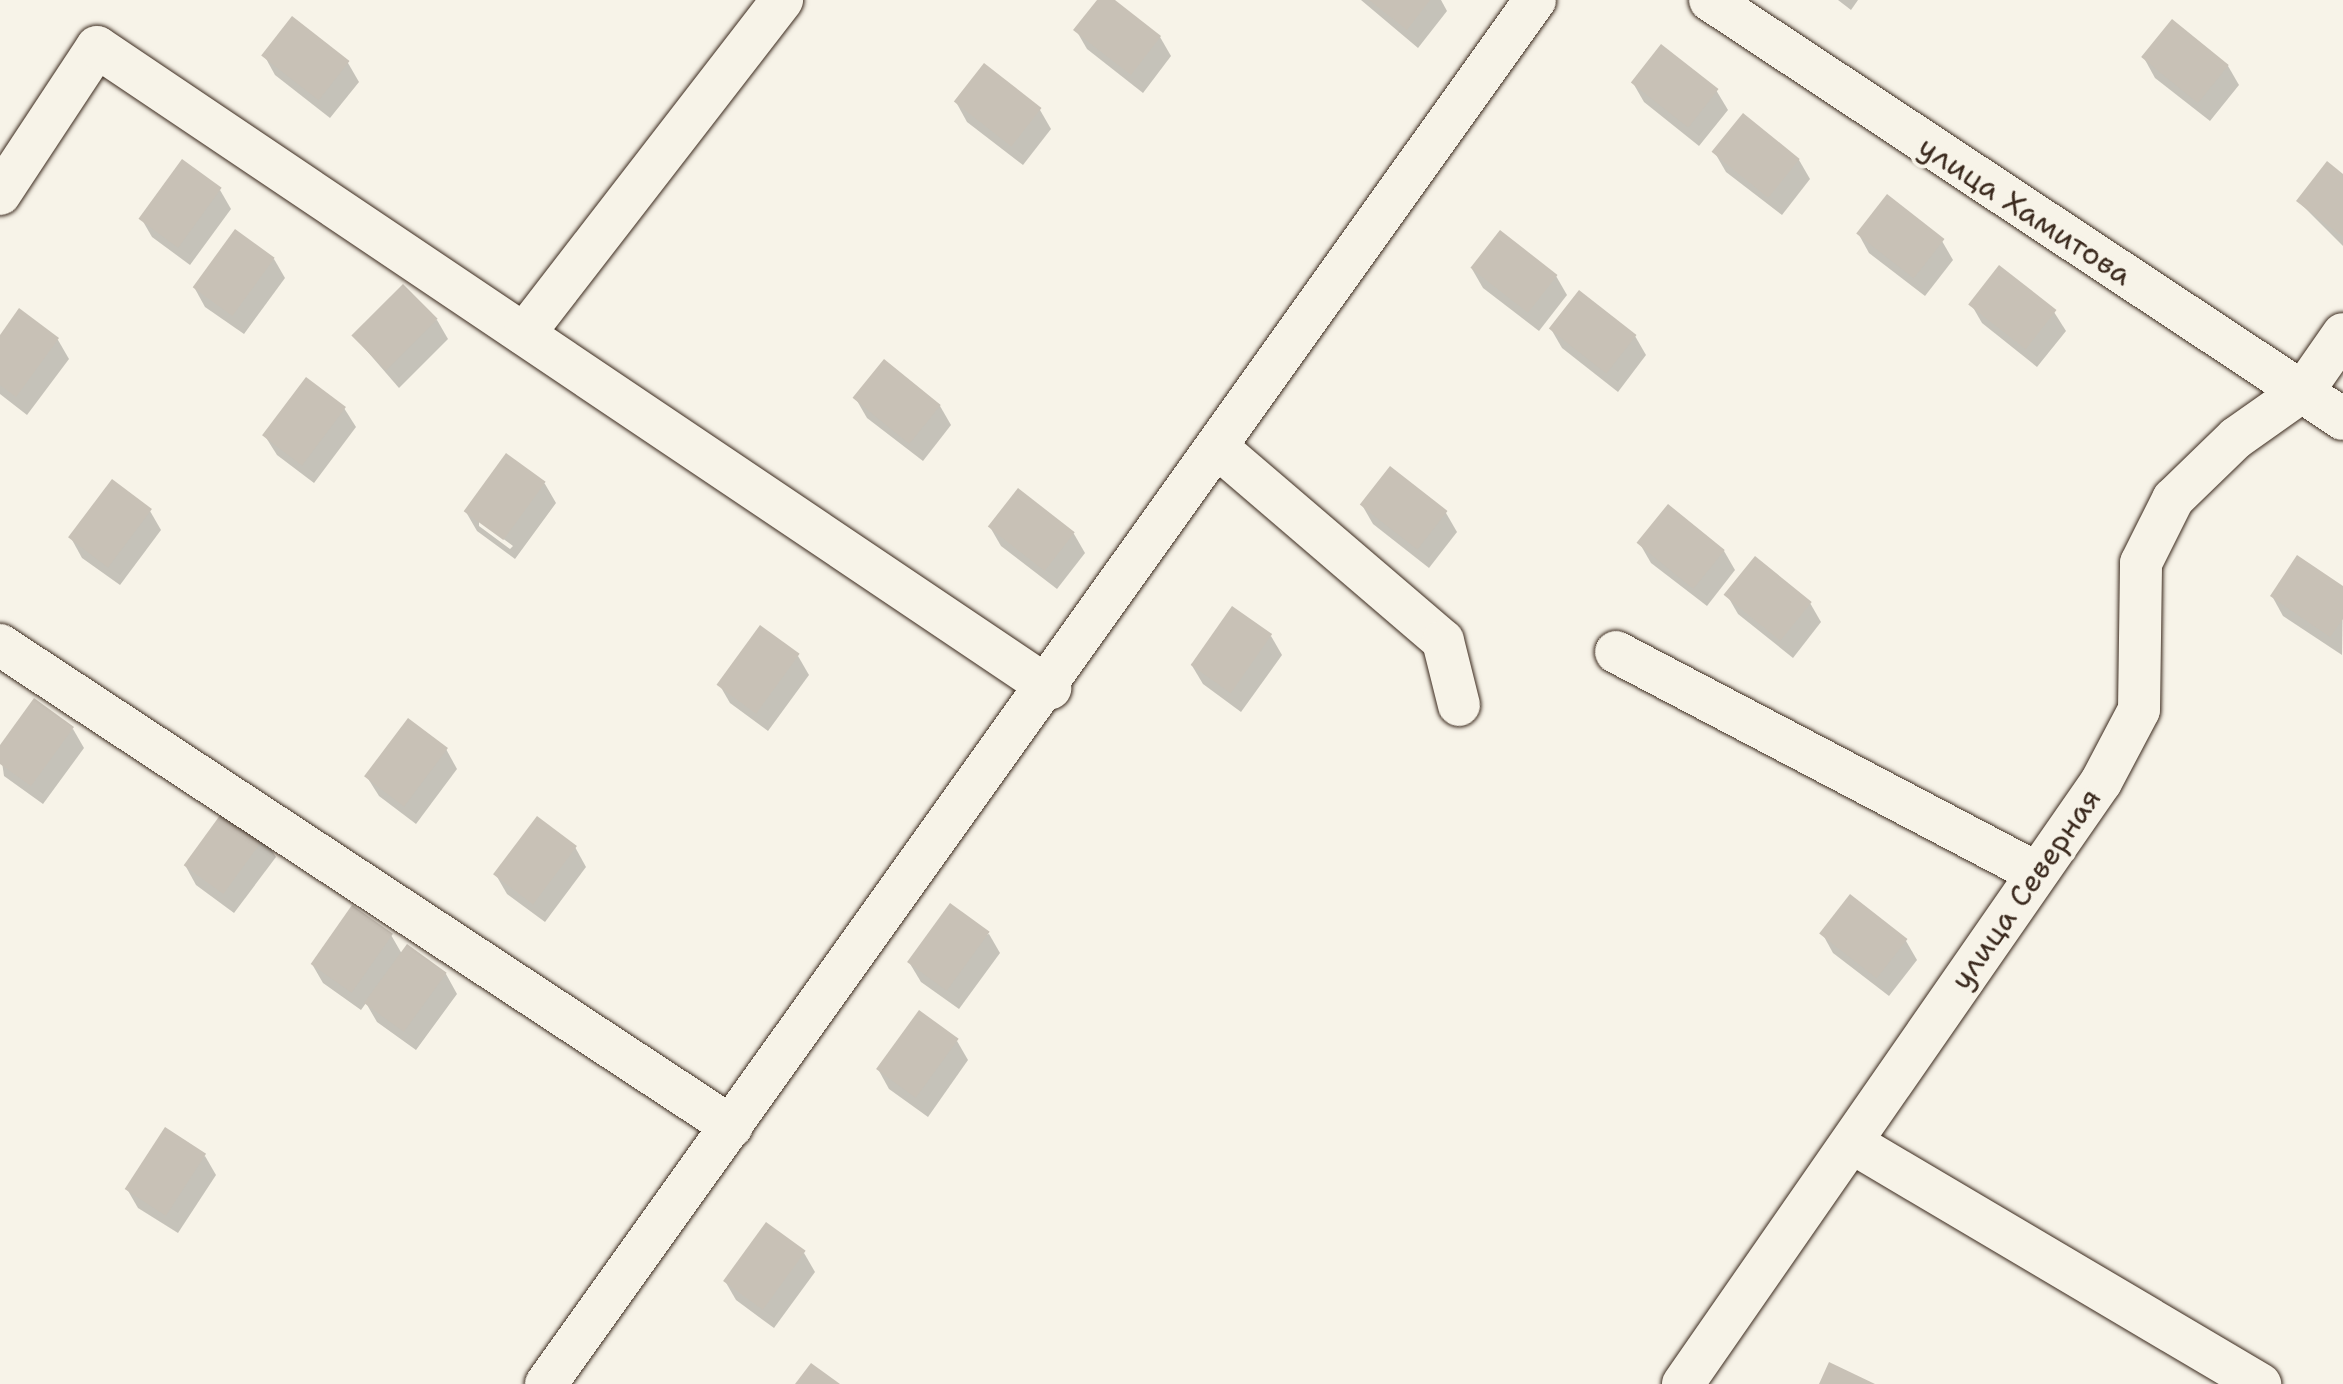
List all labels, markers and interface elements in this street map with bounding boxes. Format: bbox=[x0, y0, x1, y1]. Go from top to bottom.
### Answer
street label: улица Хамитова bbox=[1912, 129, 2138, 293]
street label: улица Северная bbox=[1943, 781, 2109, 997]

